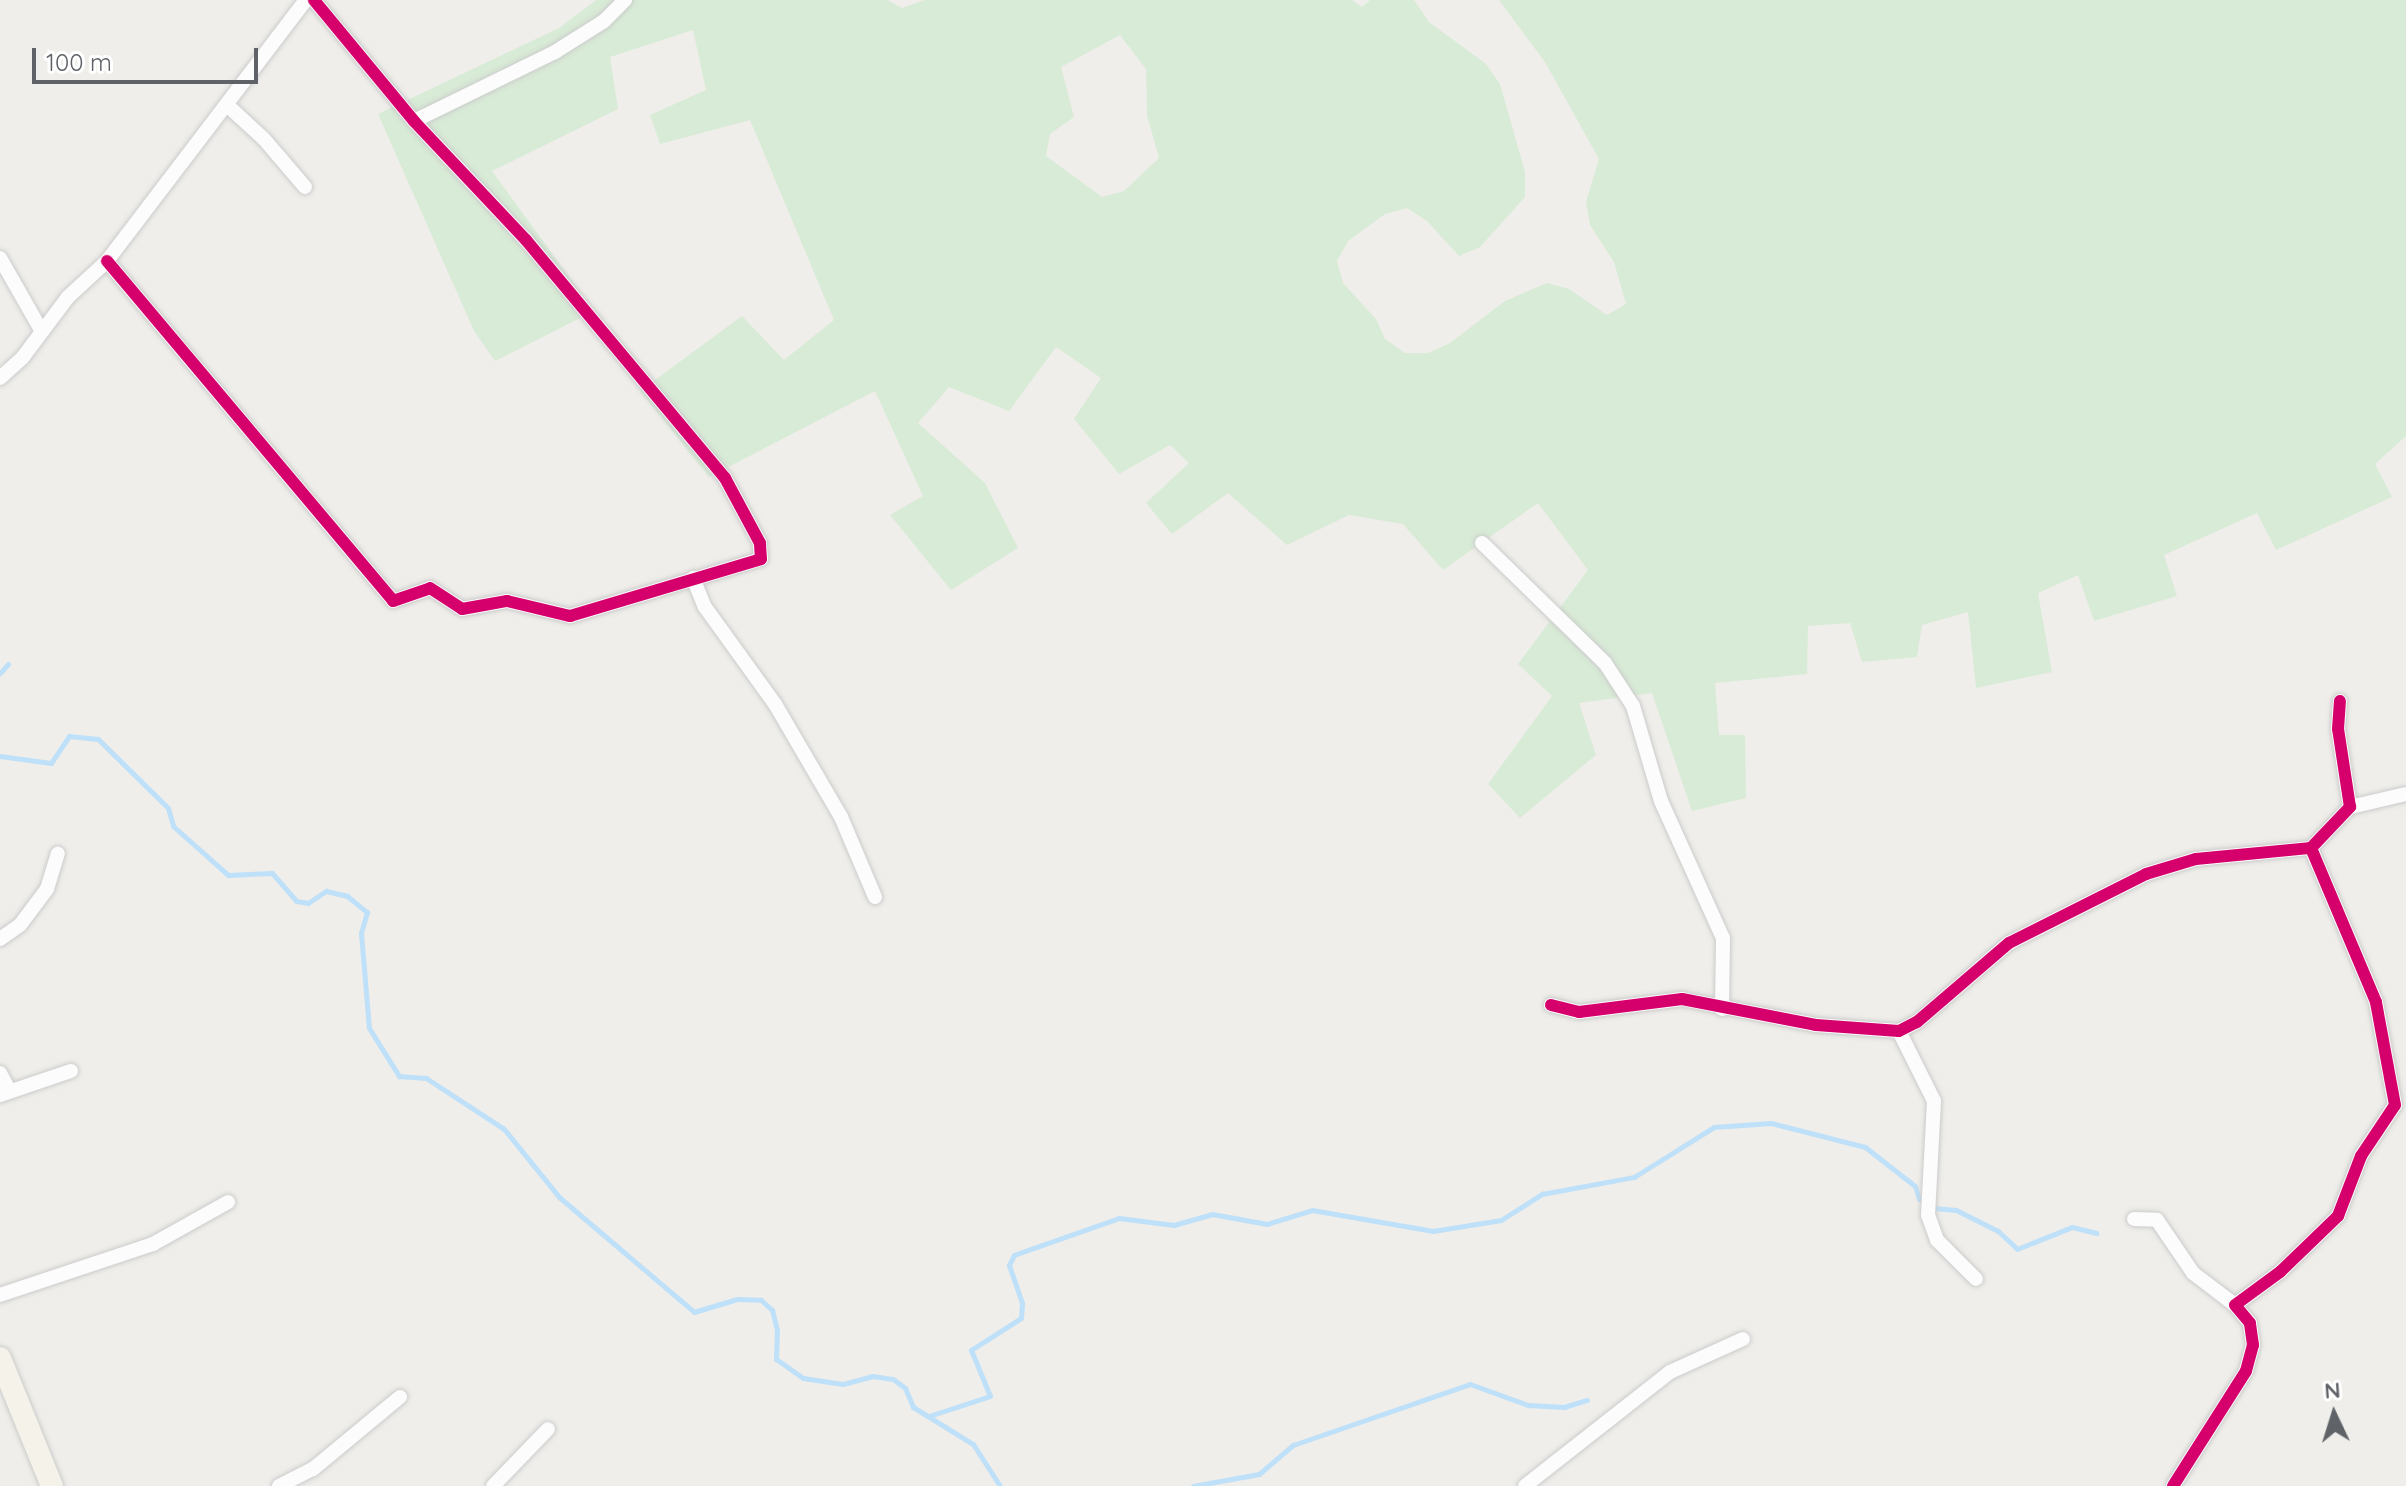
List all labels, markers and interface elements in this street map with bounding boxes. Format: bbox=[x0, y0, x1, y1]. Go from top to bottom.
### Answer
scale bar bbox=[36, 32, 262, 82]
text: 100 m bbox=[46, 47, 112, 77]
north arrow bbox=[2294, 1374, 2374, 1454]
text: N bbox=[2323, 1376, 2341, 1405]

